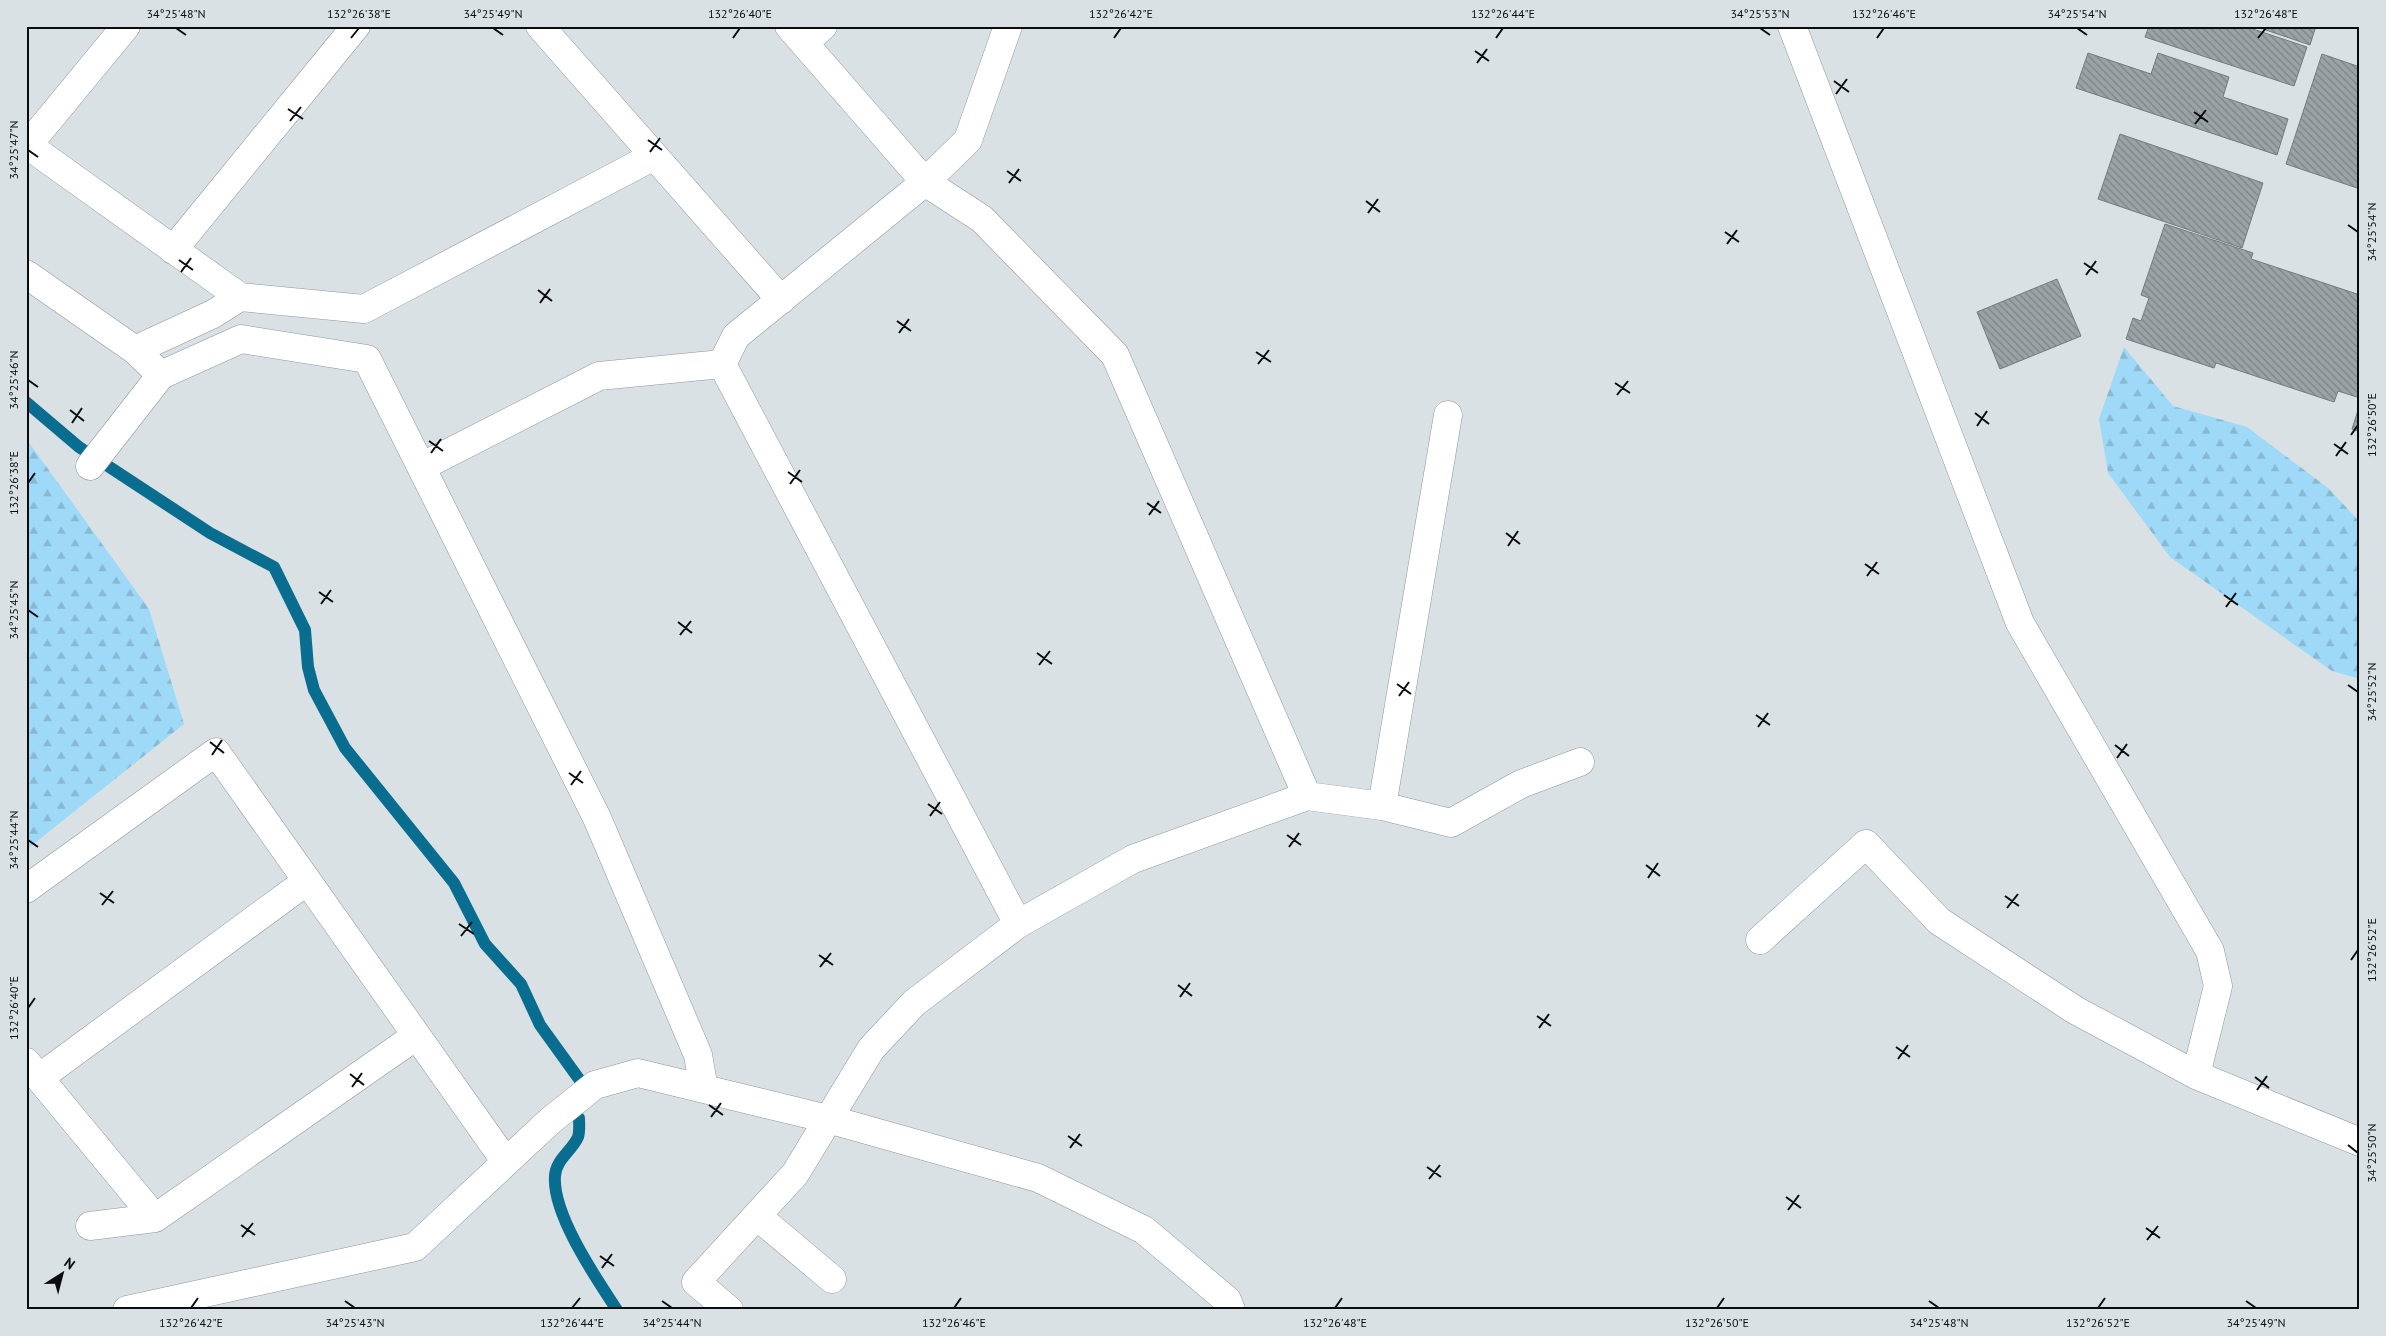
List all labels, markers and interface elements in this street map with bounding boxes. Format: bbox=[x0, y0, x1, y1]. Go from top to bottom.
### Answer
text: 34°25'48"N bbox=[146, 6, 206, 21]
text: 132°26'38"E bbox=[327, 6, 391, 21]
text: 34°25'49"N bbox=[463, 6, 523, 21]
text: 132°26'40"E bbox=[708, 6, 772, 21]
text: 132°26'42"E bbox=[1089, 6, 1153, 21]
text: 132°26'44"E bbox=[1471, 6, 1535, 21]
text: 34°25'53"N bbox=[1730, 6, 1790, 21]
text: 132°26'46"E bbox=[1852, 6, 1916, 21]
text: 34°25'54"N bbox=[2047, 6, 2107, 21]
text: 132°26'48"E bbox=[2234, 6, 2298, 21]
text: 34°25'47"N bbox=[6, 120, 21, 180]
text: 34°25'54"N bbox=[2364, 202, 2379, 262]
text: 34°25'46"N bbox=[6, 350, 21, 410]
text: 132°26'50"E bbox=[2364, 393, 2379, 457]
text: 132°26'38"E bbox=[6, 451, 21, 515]
text: 34°25'45"N bbox=[6, 580, 21, 640]
text: 34°25'52"N bbox=[2364, 662, 2379, 722]
text: 34°25'44"N bbox=[6, 810, 21, 870]
text: 132°26'52"E bbox=[2364, 918, 2379, 982]
text: 132°26'40"E bbox=[6, 976, 21, 1040]
text: 34°25'50"N bbox=[2364, 1123, 2379, 1183]
north arrow bbox=[38, 1248, 88, 1298]
text: N bbox=[61, 1253, 79, 1273]
text: 132°26'42"E bbox=[159, 1315, 223, 1330]
text: 34°25'43"N bbox=[325, 1315, 385, 1330]
text: 132°26'44"E bbox=[540, 1315, 604, 1330]
text: 34°25'44"N bbox=[642, 1315, 702, 1330]
text: 132°26'46"E bbox=[922, 1315, 986, 1330]
text: 132°26'48"E bbox=[1303, 1315, 1367, 1330]
text: 132°26'50"E bbox=[1685, 1315, 1749, 1330]
text: 34°25'48"N bbox=[1909, 1315, 1969, 1330]
text: 132°26'52"E bbox=[2066, 1315, 2130, 1330]
text: 34°25'49"N bbox=[2226, 1315, 2286, 1330]

